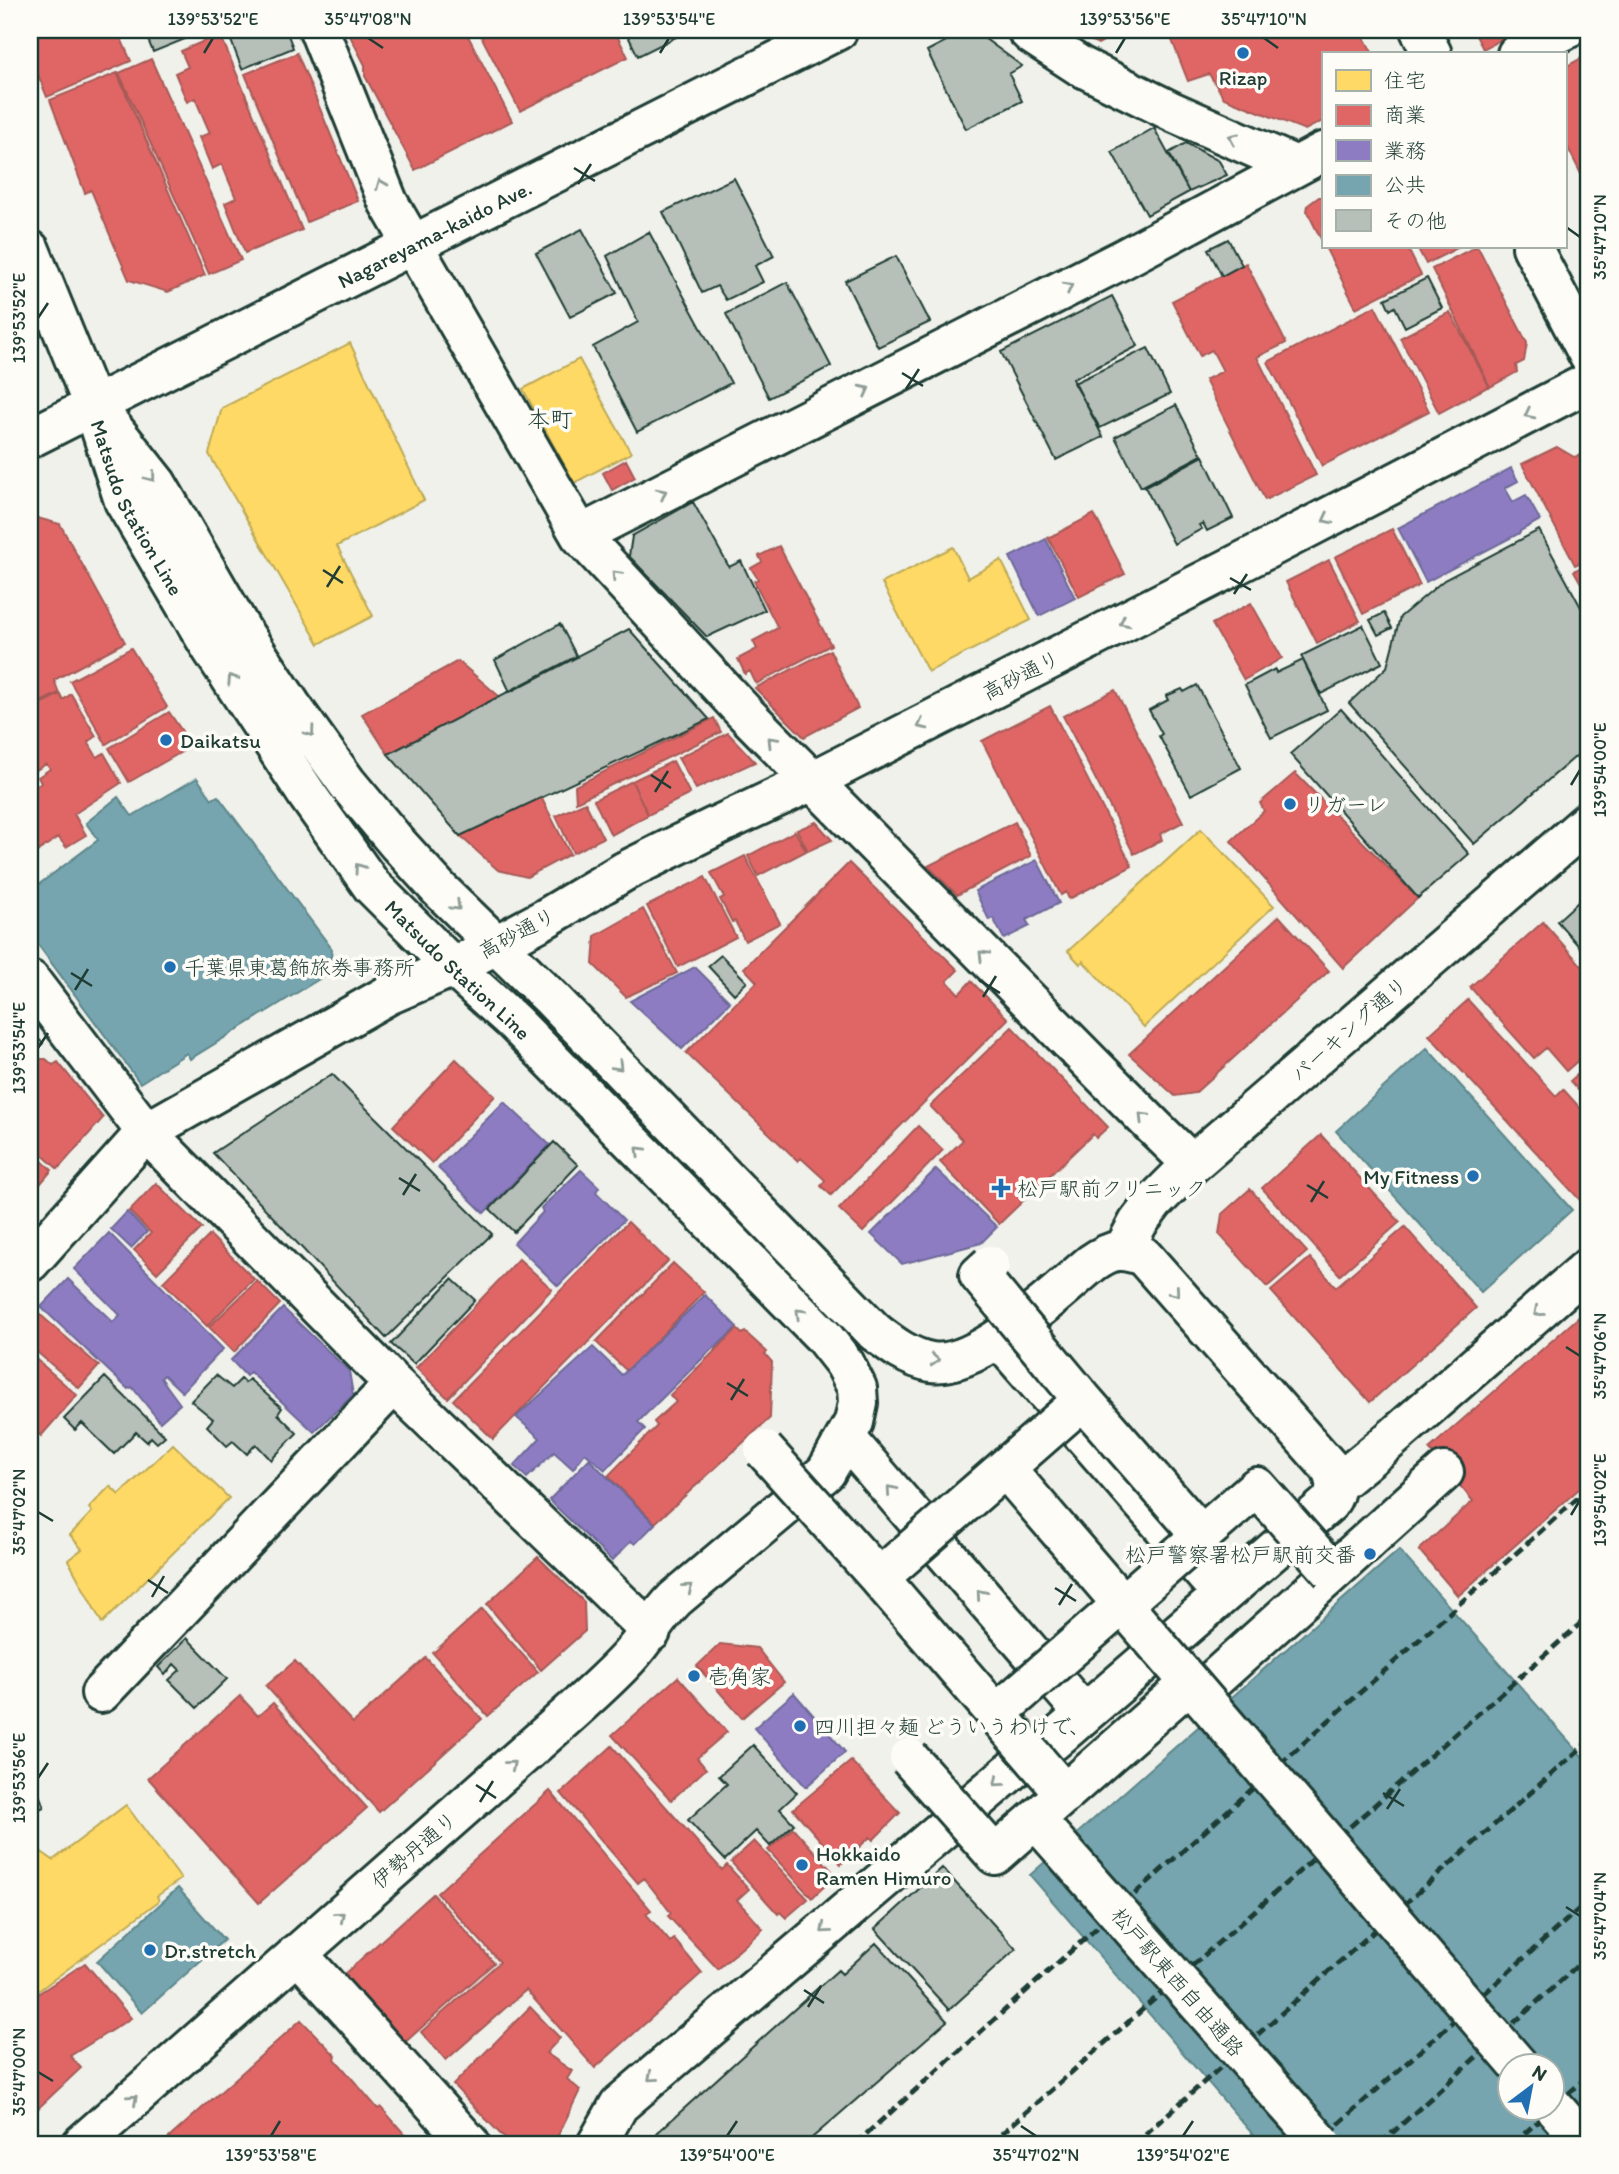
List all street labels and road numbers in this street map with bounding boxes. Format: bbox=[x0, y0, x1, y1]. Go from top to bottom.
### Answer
street label: Nagareyama-kaido Ave. bbox=[333, 174, 535, 293]
street label: Matsudo Station Line bbox=[86, 416, 189, 600]
street label: 高砂通り bbox=[978, 645, 1064, 705]
street label: Matsudo Station Line bbox=[380, 894, 536, 1045]
street label: 高砂通り bbox=[474, 902, 560, 964]
street label: パーキング通り bbox=[1285, 971, 1413, 1087]
street label: 伊勢丹通り bbox=[366, 1806, 462, 1894]
street label: 松戸駅東西自由通路 bbox=[1107, 1902, 1249, 2062]

